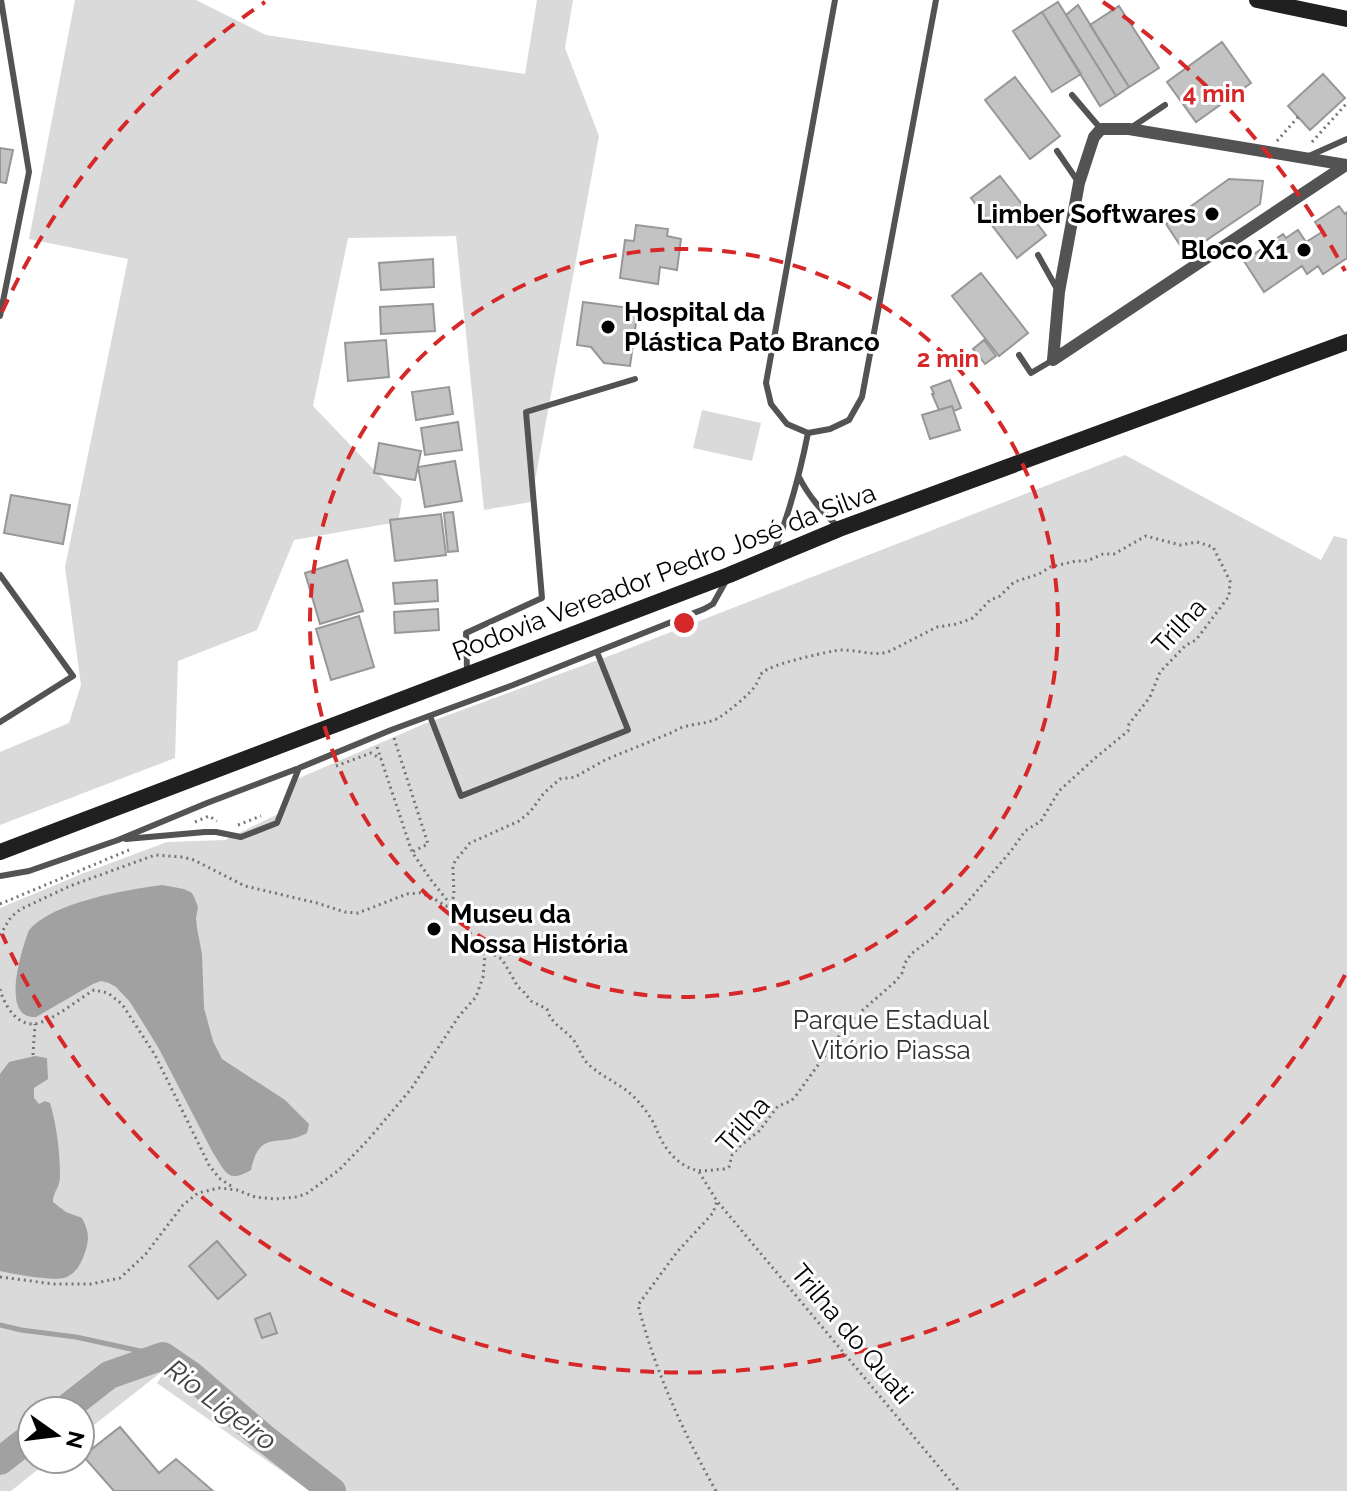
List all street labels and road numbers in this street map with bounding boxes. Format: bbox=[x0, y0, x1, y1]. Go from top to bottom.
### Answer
street label: Rodovia Vereador Pedro José da Silva bbox=[448, 477, 880, 667]
street label: Trilha bbox=[1146, 592, 1212, 660]
street label: Trilha bbox=[710, 1090, 776, 1158]
street label: Trilha do Quati bbox=[785, 1258, 919, 1410]

